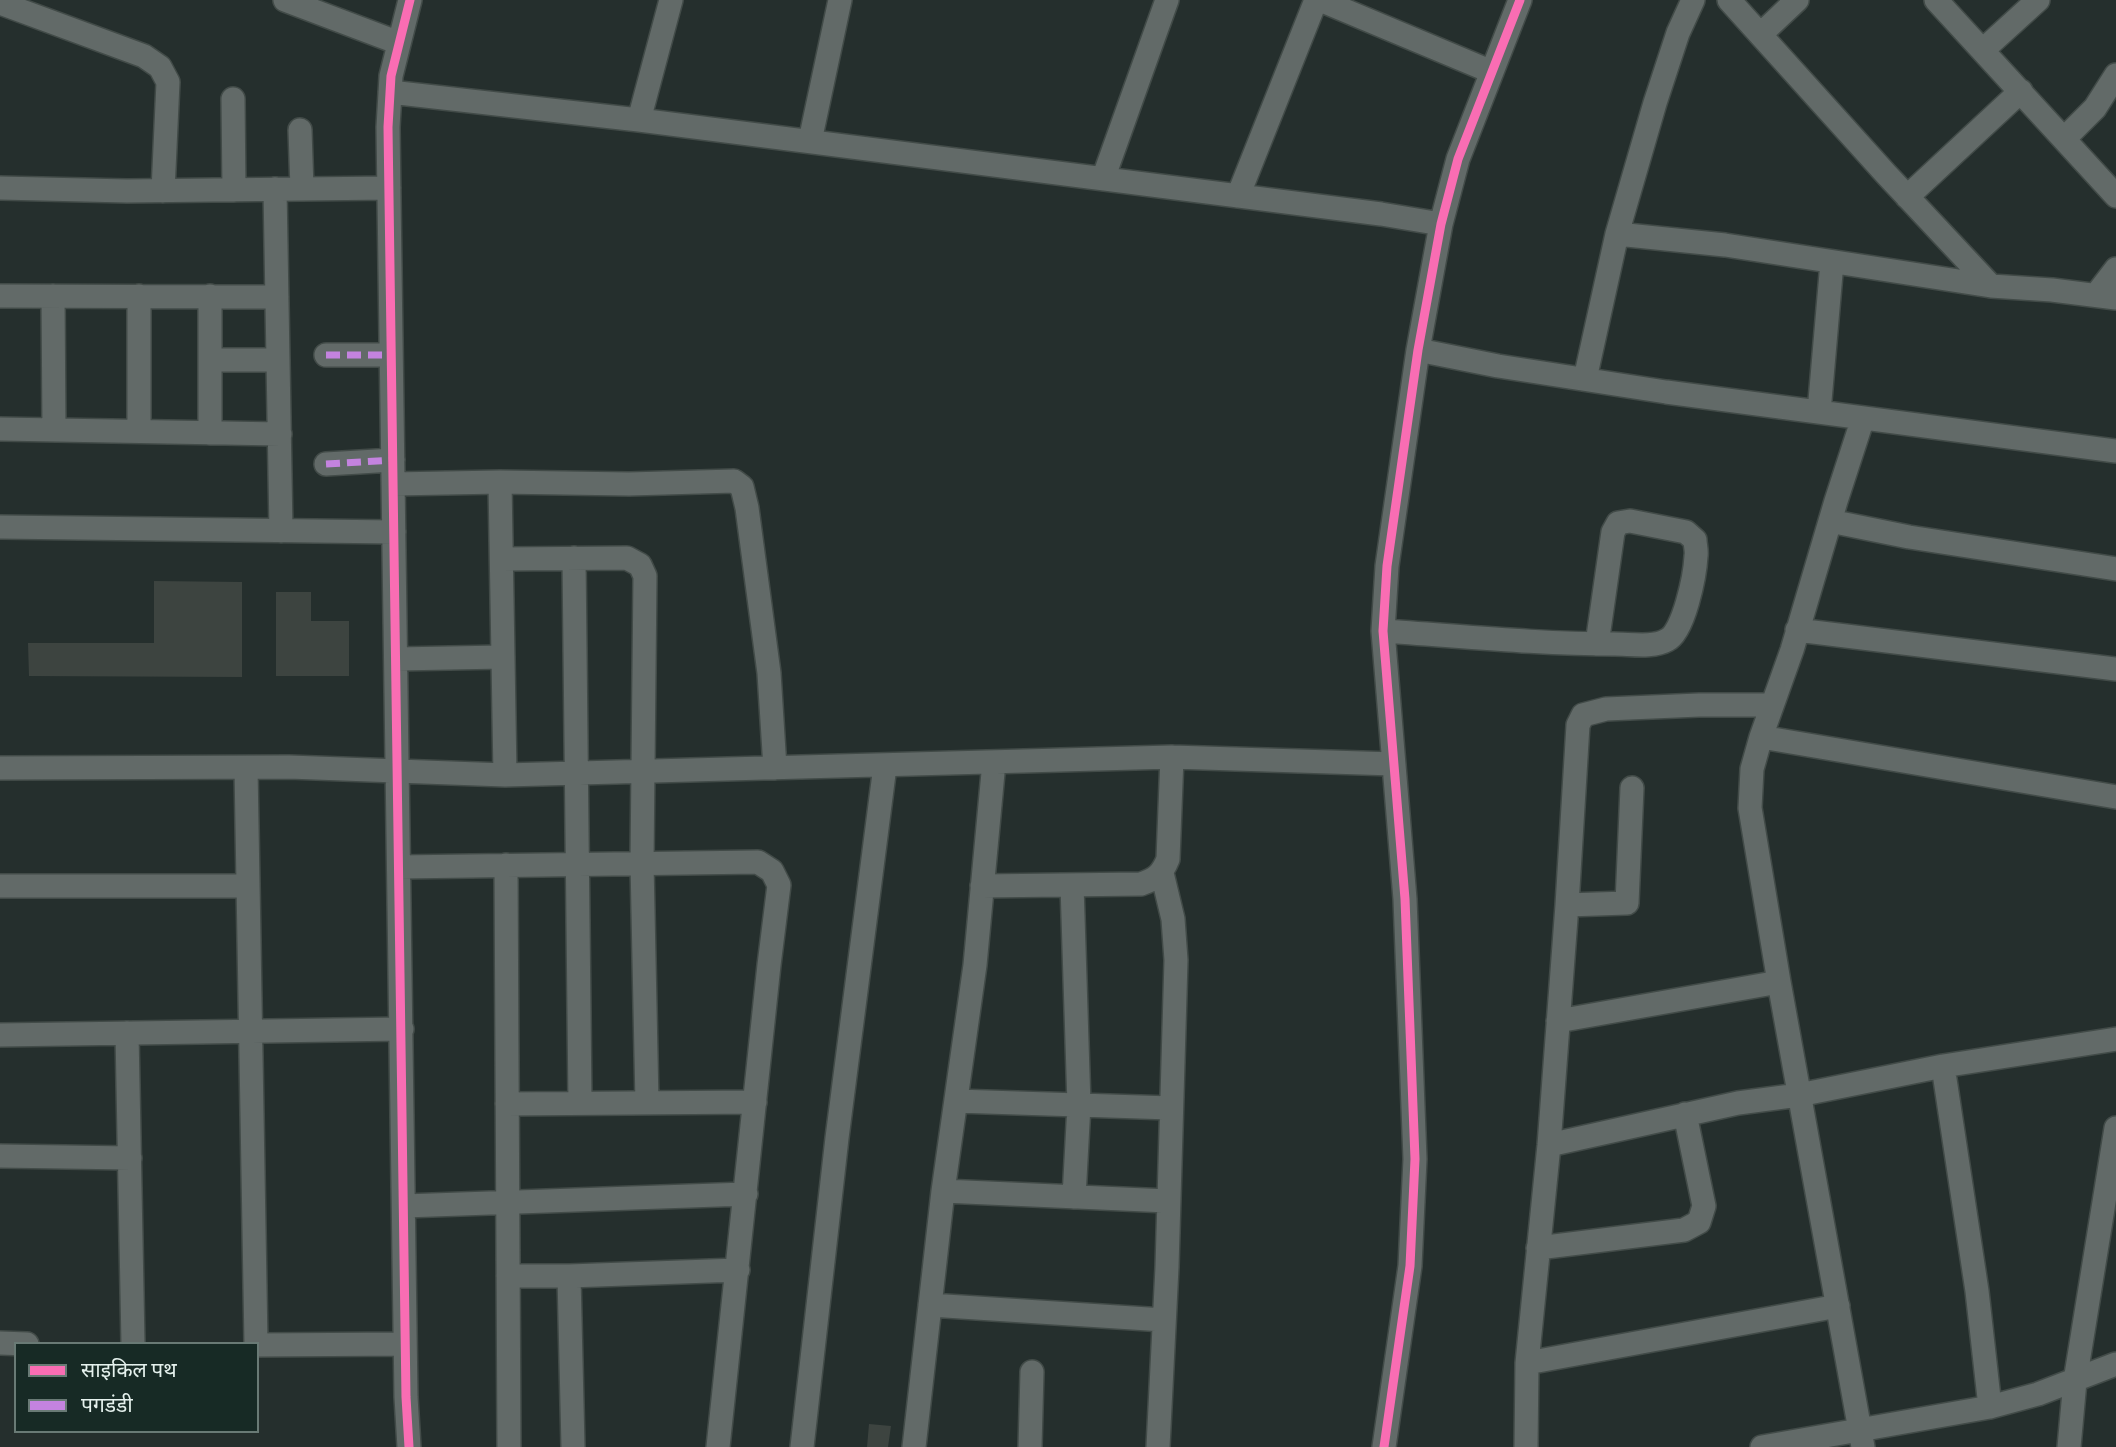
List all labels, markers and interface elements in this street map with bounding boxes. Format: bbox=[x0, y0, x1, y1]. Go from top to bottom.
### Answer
legend bbox=[14, 1342, 259, 1433]
text: साइकिल पथ bbox=[81, 1356, 177, 1383]
text: पगडंडी bbox=[81, 1391, 133, 1418]

